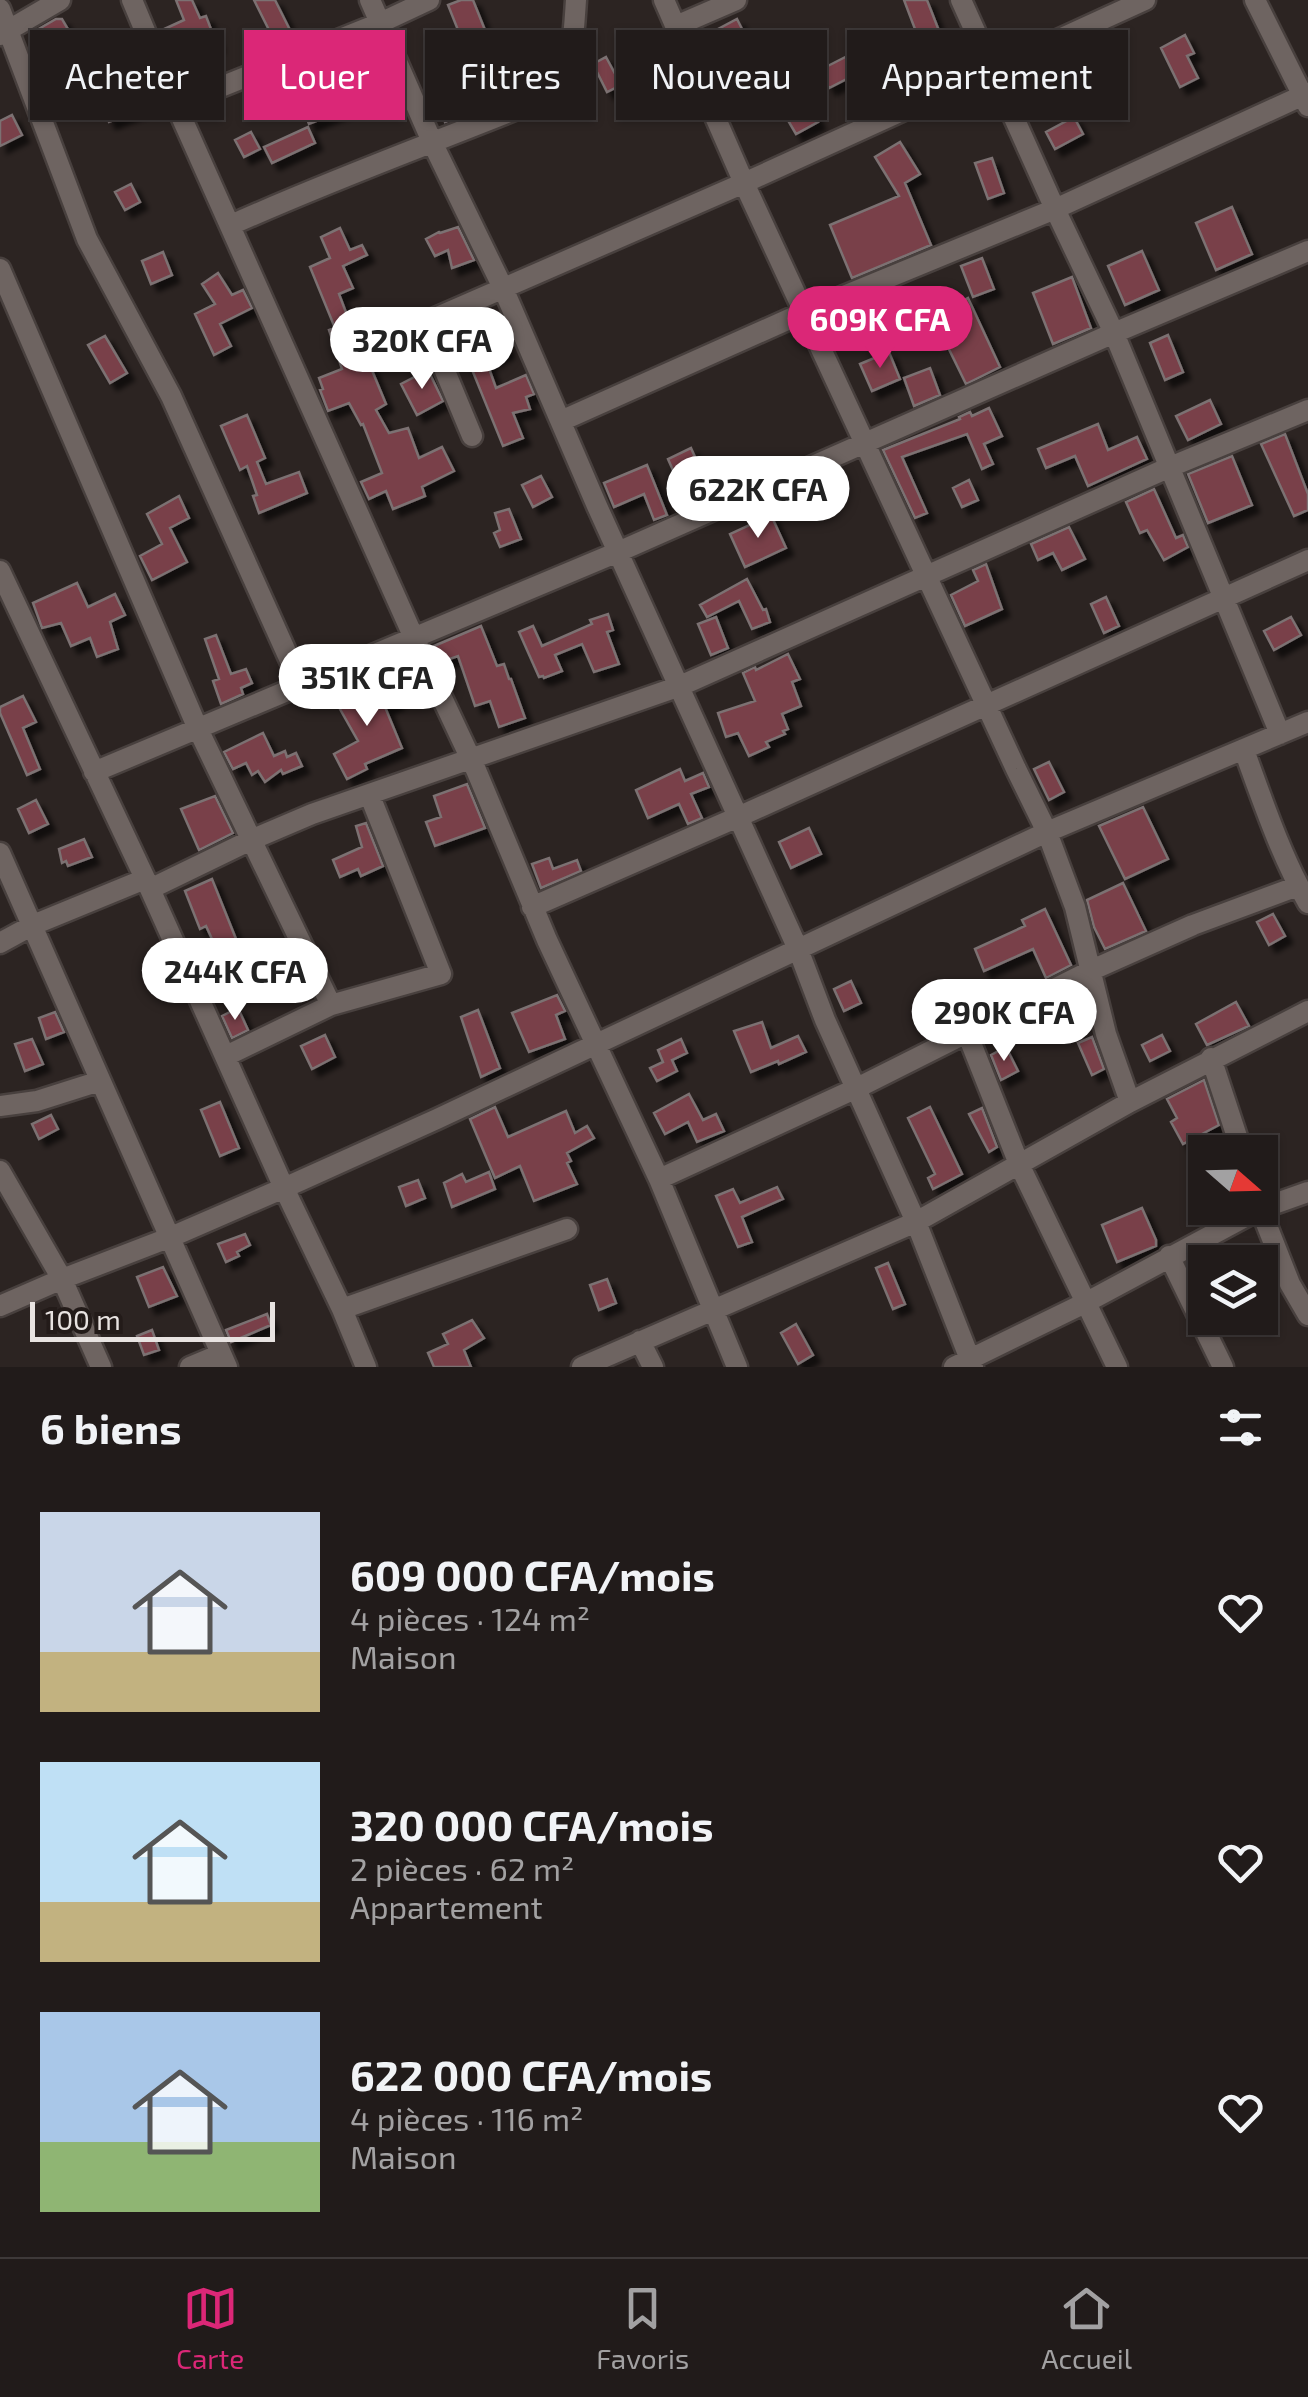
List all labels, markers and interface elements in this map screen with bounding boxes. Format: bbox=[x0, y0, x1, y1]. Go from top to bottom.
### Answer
chip: Acheter bbox=[30, 30, 224, 120]
chip: Louer bbox=[244, 30, 405, 120]
chip: Filtres bbox=[425, 30, 596, 120]
chip: Nouveau bbox=[616, 30, 827, 120]
chip: Appartement bbox=[847, 30, 1128, 120]
pin: 609K CFA bbox=[777, 286, 983, 371]
text: 609K CFA bbox=[810, 299, 950, 337]
pin: 320K CFA bbox=[319, 307, 525, 392]
text: 320K CFA bbox=[352, 320, 492, 358]
pin: 622K CFA bbox=[655, 456, 861, 541]
text: 622K CFA bbox=[688, 469, 828, 507]
pin: 351K CFA bbox=[264, 644, 470, 729]
text: 351K CFA bbox=[301, 657, 433, 695]
pin: 244K CFA bbox=[132, 938, 338, 1023]
text: 244K CFA bbox=[164, 951, 306, 989]
pin: 290K CFA bbox=[901, 979, 1107, 1064]
text: 290K CFA bbox=[934, 992, 1074, 1030]
north arrow bbox=[1188, 1135, 1278, 1225]
map controls bbox=[1188, 1135, 1278, 1335]
button: layers bbox=[1188, 1245, 1278, 1335]
scale bar bbox=[30, 1297, 275, 1342]
text: 100 m bbox=[45, 1302, 121, 1336]
icon: filters bbox=[1213, 1400, 1268, 1455]
text: 6 biens bbox=[40, 1402, 182, 1452]
text: 609 000 CFA/mois bbox=[350, 1549, 715, 1599]
icon: home bbox=[120, 1552, 240, 1672]
icon: heart bbox=[1213, 1585, 1268, 1640]
text: 4 pièces · 124 m² bbox=[350, 1599, 590, 1637]
text: Maison bbox=[350, 1637, 457, 1675]
text: 320 000 CFA/mois bbox=[350, 1799, 714, 1849]
icon: home bbox=[120, 1802, 240, 1922]
icon: heart bbox=[1213, 1835, 1268, 1890]
text: 2 pièces · 62 m² bbox=[350, 1849, 574, 1887]
text: Appartement bbox=[350, 1887, 543, 1925]
text: 622 000 CFA/mois bbox=[350, 2049, 712, 2099]
icon: home bbox=[120, 2052, 240, 2172]
icon: heart bbox=[1213, 2085, 1268, 2140]
text: 4 pièces · 116 m² bbox=[350, 2099, 583, 2137]
text: Maison bbox=[350, 2137, 457, 2175]
tab: Carte bbox=[176, 2281, 244, 2375]
tab: Favoris bbox=[596, 2281, 689, 2375]
tab: Accueil bbox=[1041, 2281, 1132, 2375]

